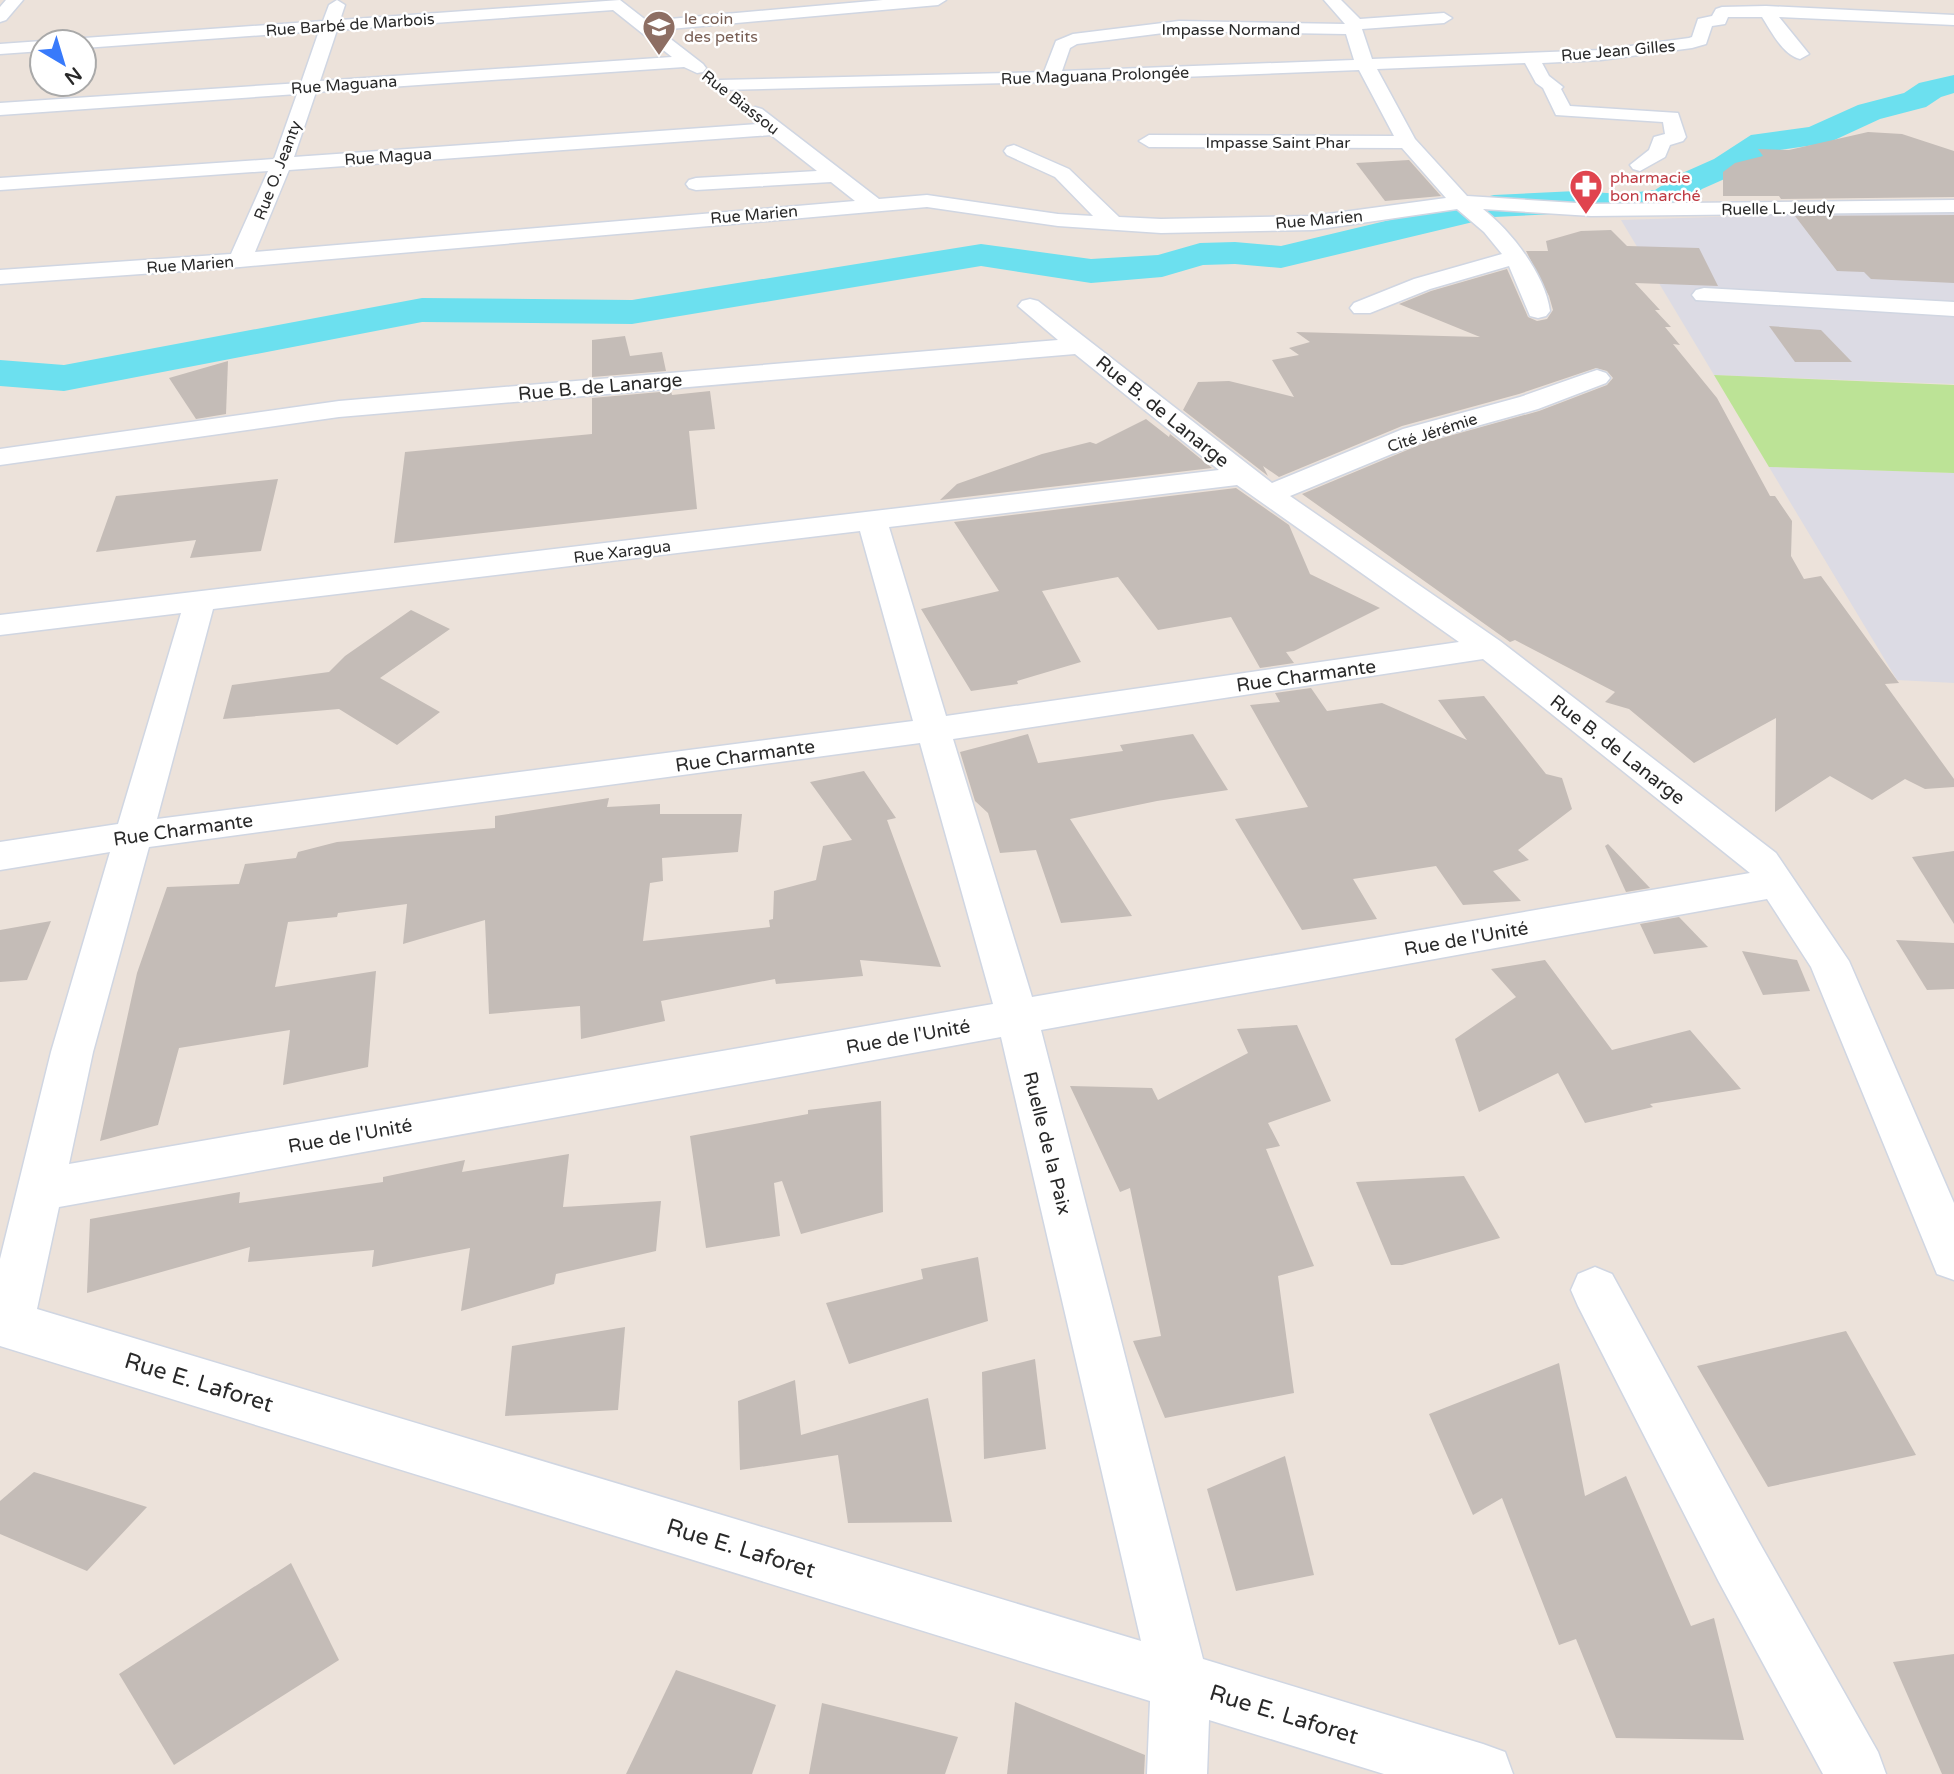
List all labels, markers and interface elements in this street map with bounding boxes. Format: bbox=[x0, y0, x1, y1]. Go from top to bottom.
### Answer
school or university icon: le coin des petits bbox=[640, 8, 678, 57]
street label: Rue Barbé de Marbois bbox=[265, 9, 435, 41]
place label: le coin des petits bbox=[684, 9, 758, 47]
street label: Impasse Normand bbox=[1162, 20, 1300, 40]
north arrow bbox=[28, 28, 98, 98]
street label: Rue Jean Gilles bbox=[1560, 36, 1676, 66]
text: N bbox=[60, 62, 86, 89]
street label: Rue Maguana Prolongée bbox=[1001, 63, 1190, 89]
street label: Rue Biassou bbox=[698, 66, 783, 139]
street label: Rue Maguana bbox=[290, 71, 398, 99]
street label: Rue O. Jeanty bbox=[250, 117, 306, 223]
street label: Impasse Saint Phar bbox=[1206, 133, 1351, 153]
street label: Rue Magua bbox=[344, 144, 432, 170]
pharmacy icon: pharmacie bon marché bbox=[1567, 167, 1605, 216]
place label: pharmacie bon marché bbox=[1610, 168, 1701, 206]
street label: Ruelle L. Jeudy bbox=[1721, 198, 1836, 220]
street label: Rue Marien bbox=[710, 201, 799, 229]
street label: Rue Marien bbox=[1275, 206, 1364, 234]
street label: Rue Marien bbox=[146, 252, 235, 278]
street label: Rue B. de Lanarge bbox=[1091, 351, 1233, 472]
street label: Rue B. de Lanarge bbox=[517, 369, 683, 405]
street label: Cité Jérémie bbox=[1385, 409, 1480, 457]
street label: Rue Xaragua bbox=[572, 536, 672, 568]
street label: Rue Charmante bbox=[1235, 655, 1377, 697]
street label: Rue B. de Lanarge bbox=[1546, 690, 1689, 809]
street label: Rue Charmante bbox=[674, 735, 816, 777]
street label: Rue Charmante bbox=[112, 809, 254, 851]
street label: Rue de l'Unité bbox=[1402, 917, 1530, 961]
street label: Rue de l'Unité bbox=[844, 1015, 972, 1059]
street label: Ruelle de la Paix bbox=[1019, 1069, 1075, 1217]
street label: Rue de l'Unité bbox=[286, 1114, 414, 1158]
street label: Rue E. Laforet bbox=[121, 1347, 277, 1419]
street label: Rue E. Laforet bbox=[663, 1513, 819, 1585]
street label: Rue E. Laforet bbox=[1206, 1679, 1362, 1751]

